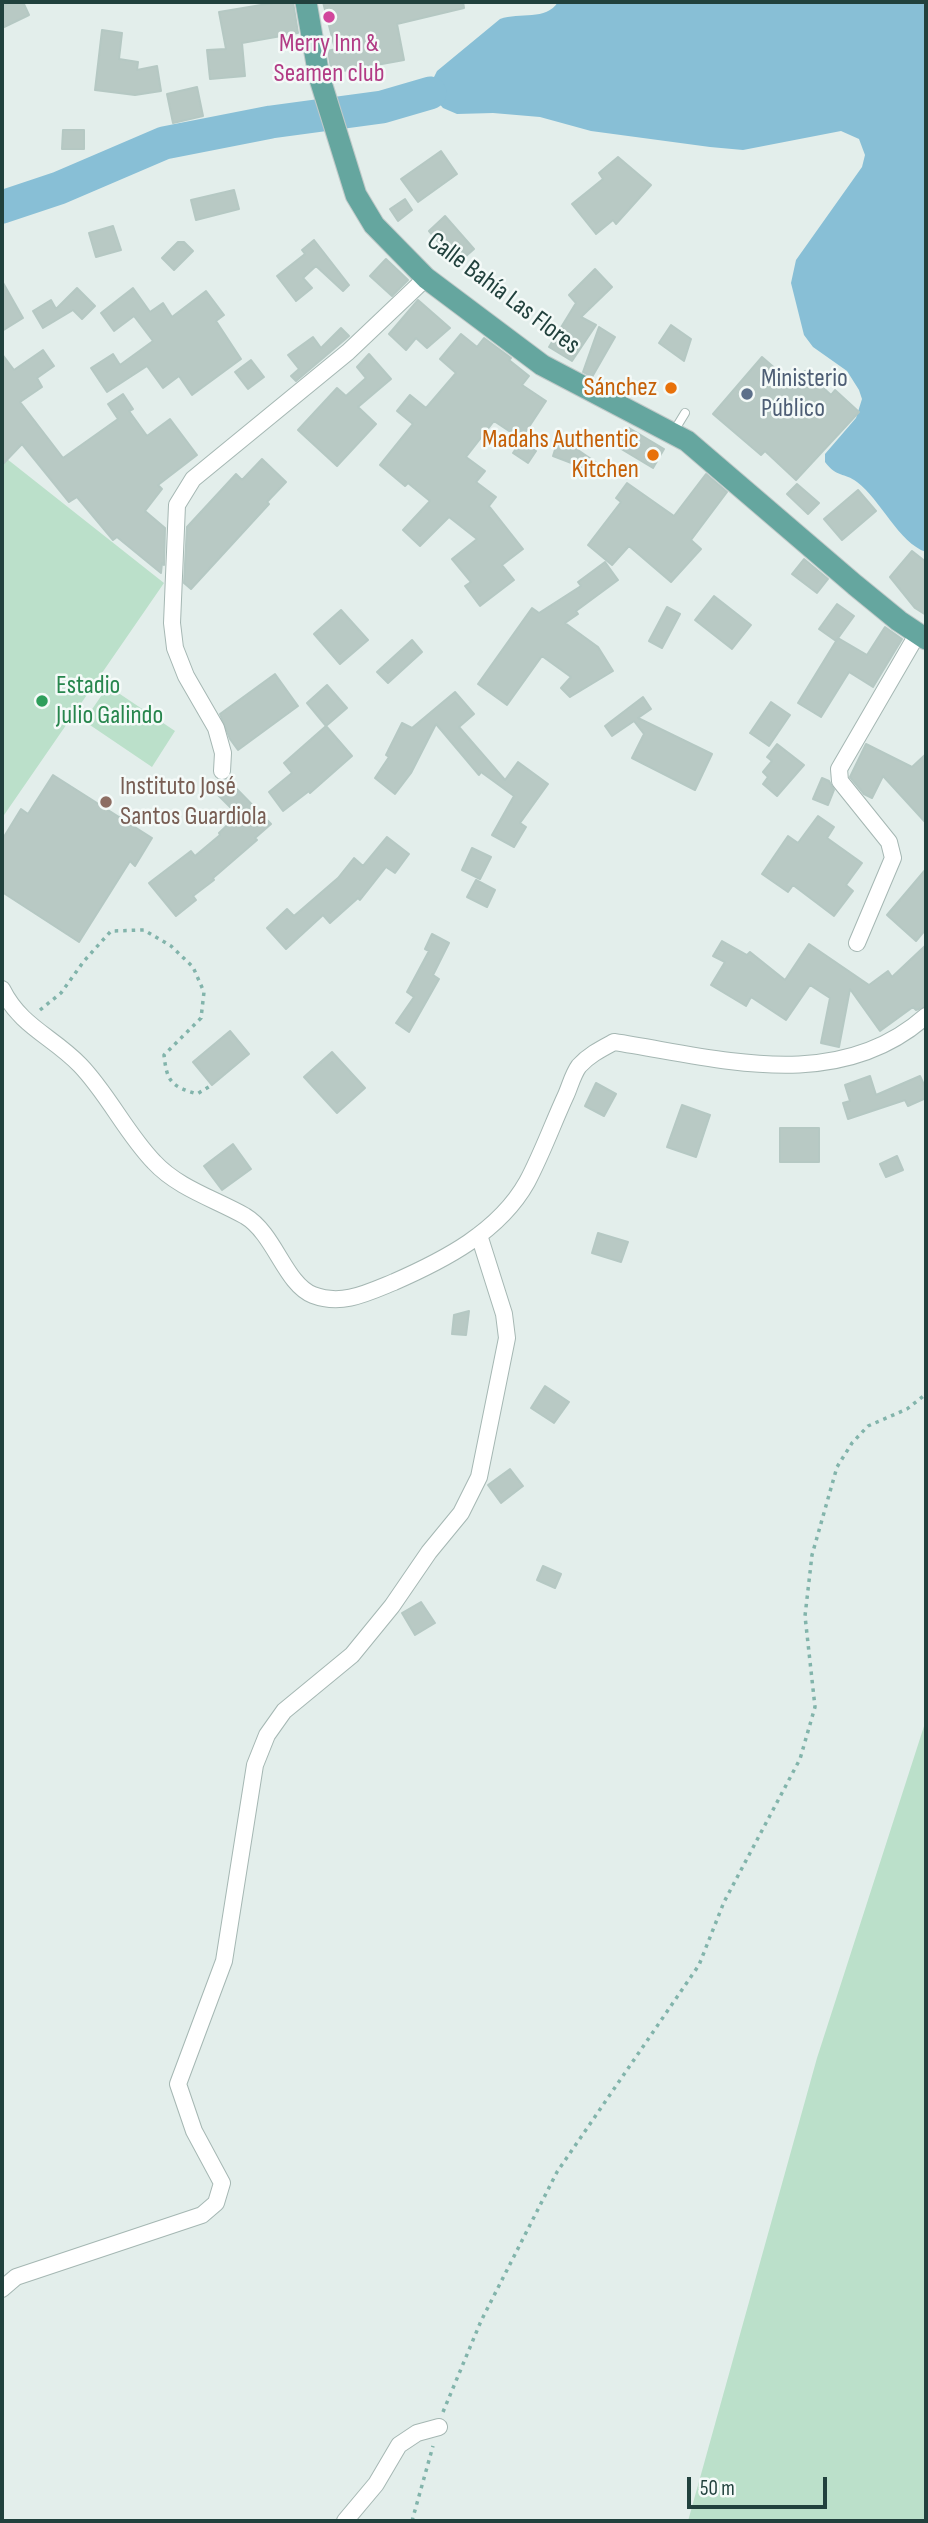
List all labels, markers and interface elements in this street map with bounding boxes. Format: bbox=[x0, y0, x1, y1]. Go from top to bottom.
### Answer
marker: Merry Inn & Seamen club bbox=[321, 9, 337, 25]
place label: Merry Inn & Seamen club bbox=[274, 28, 384, 90]
street label: Calle Bahía Las Flores bbox=[420, 226, 586, 362]
place label: Ministerio Público bbox=[761, 363, 848, 424]
place label: Sánchez bbox=[583, 372, 657, 404]
marker: Sánchez bbox=[663, 380, 679, 396]
marker: Ministerio Público bbox=[739, 386, 755, 402]
place label: Madahs Authentic Kitchen bbox=[482, 424, 639, 486]
marker: Madahs Authentic Kitchen bbox=[645, 447, 661, 463]
place label: Estadio Julio Galindo bbox=[56, 670, 163, 732]
marker: Estadio Julio Galindo bbox=[34, 693, 50, 709]
place label: Instituto José Santos Guardiola bbox=[120, 771, 267, 832]
marker: Instituto José Santos Guardiola bbox=[98, 794, 114, 810]
scale bar bbox=[690, 2464, 830, 2508]
text: 50 m bbox=[700, 2476, 735, 2501]

